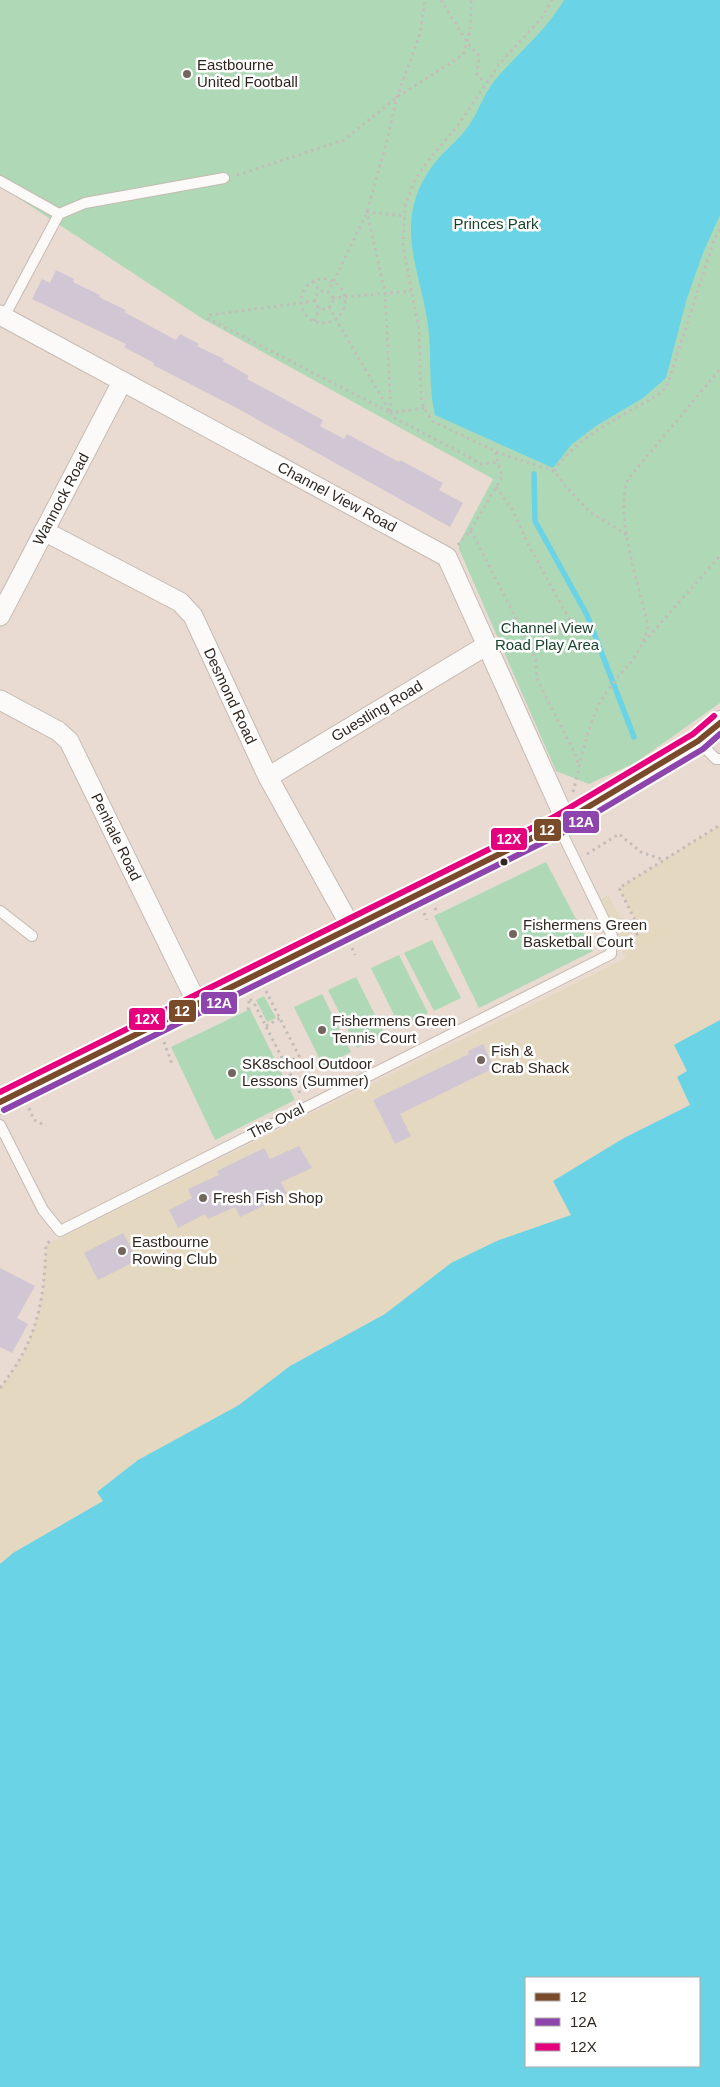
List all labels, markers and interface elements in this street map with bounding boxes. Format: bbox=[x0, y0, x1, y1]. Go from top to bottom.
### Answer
place label: Eastbourne United Football bbox=[197, 56, 298, 90]
marker: Eastbourne United Football bbox=[181, 68, 193, 80]
park label: Princes Park bbox=[453, 215, 539, 232]
street label: Wannock Road bbox=[29, 450, 92, 548]
street label: Channel View Road bbox=[275, 458, 400, 535]
park label: Channel View Road Play Area bbox=[495, 619, 600, 653]
street label: Desmond Road bbox=[201, 645, 260, 747]
street label: Guestling Road bbox=[328, 677, 425, 744]
street label: Penhale Road bbox=[88, 790, 145, 883]
line badge: 12A bbox=[562, 810, 600, 834]
text: 12A bbox=[568, 814, 594, 830]
line badge: 12 bbox=[533, 818, 562, 842]
text: 12 bbox=[539, 822, 555, 838]
line badge: 12X bbox=[490, 827, 528, 851]
text: 12X bbox=[497, 831, 522, 847]
unlabelled marker bbox=[499, 857, 509, 867]
place label: Fishermens Green Basketball Court bbox=[523, 916, 647, 950]
marker: Fishermens Green Basketball Court bbox=[507, 928, 519, 940]
line badge: 12A bbox=[200, 991, 238, 1015]
text: 12A bbox=[206, 995, 232, 1011]
line badge: 12 bbox=[168, 999, 197, 1023]
text: 12 bbox=[174, 1003, 190, 1019]
line badge: 12X bbox=[128, 1007, 166, 1031]
text: 12X bbox=[135, 1011, 160, 1027]
place label: Fishermens Green Tennis Court bbox=[332, 1012, 456, 1046]
marker: Fishermens Green Tennis Court bbox=[316, 1024, 328, 1036]
place label: Fish & Crab Shack bbox=[491, 1042, 570, 1076]
marker: Fish & Crab Shack bbox=[475, 1054, 487, 1066]
place label: SK8school Outdoor Lessons (Summer) bbox=[242, 1055, 372, 1089]
marker: SK8school Outdoor Lessons (Summer) bbox=[226, 1067, 238, 1079]
street label: The Oval bbox=[245, 1099, 307, 1142]
place label: Fresh Fish Shop bbox=[213, 1189, 323, 1206]
marker: Fresh Fish Shop bbox=[197, 1192, 209, 1204]
place label: Eastbourne Rowing Club bbox=[132, 1233, 217, 1267]
marker: Eastbourne Rowing Club bbox=[116, 1245, 128, 1257]
legend bbox=[525, 1977, 700, 2067]
text: 12 bbox=[570, 1988, 587, 2005]
text: 12A bbox=[570, 2013, 597, 2030]
text: 12X bbox=[570, 2038, 597, 2055]

